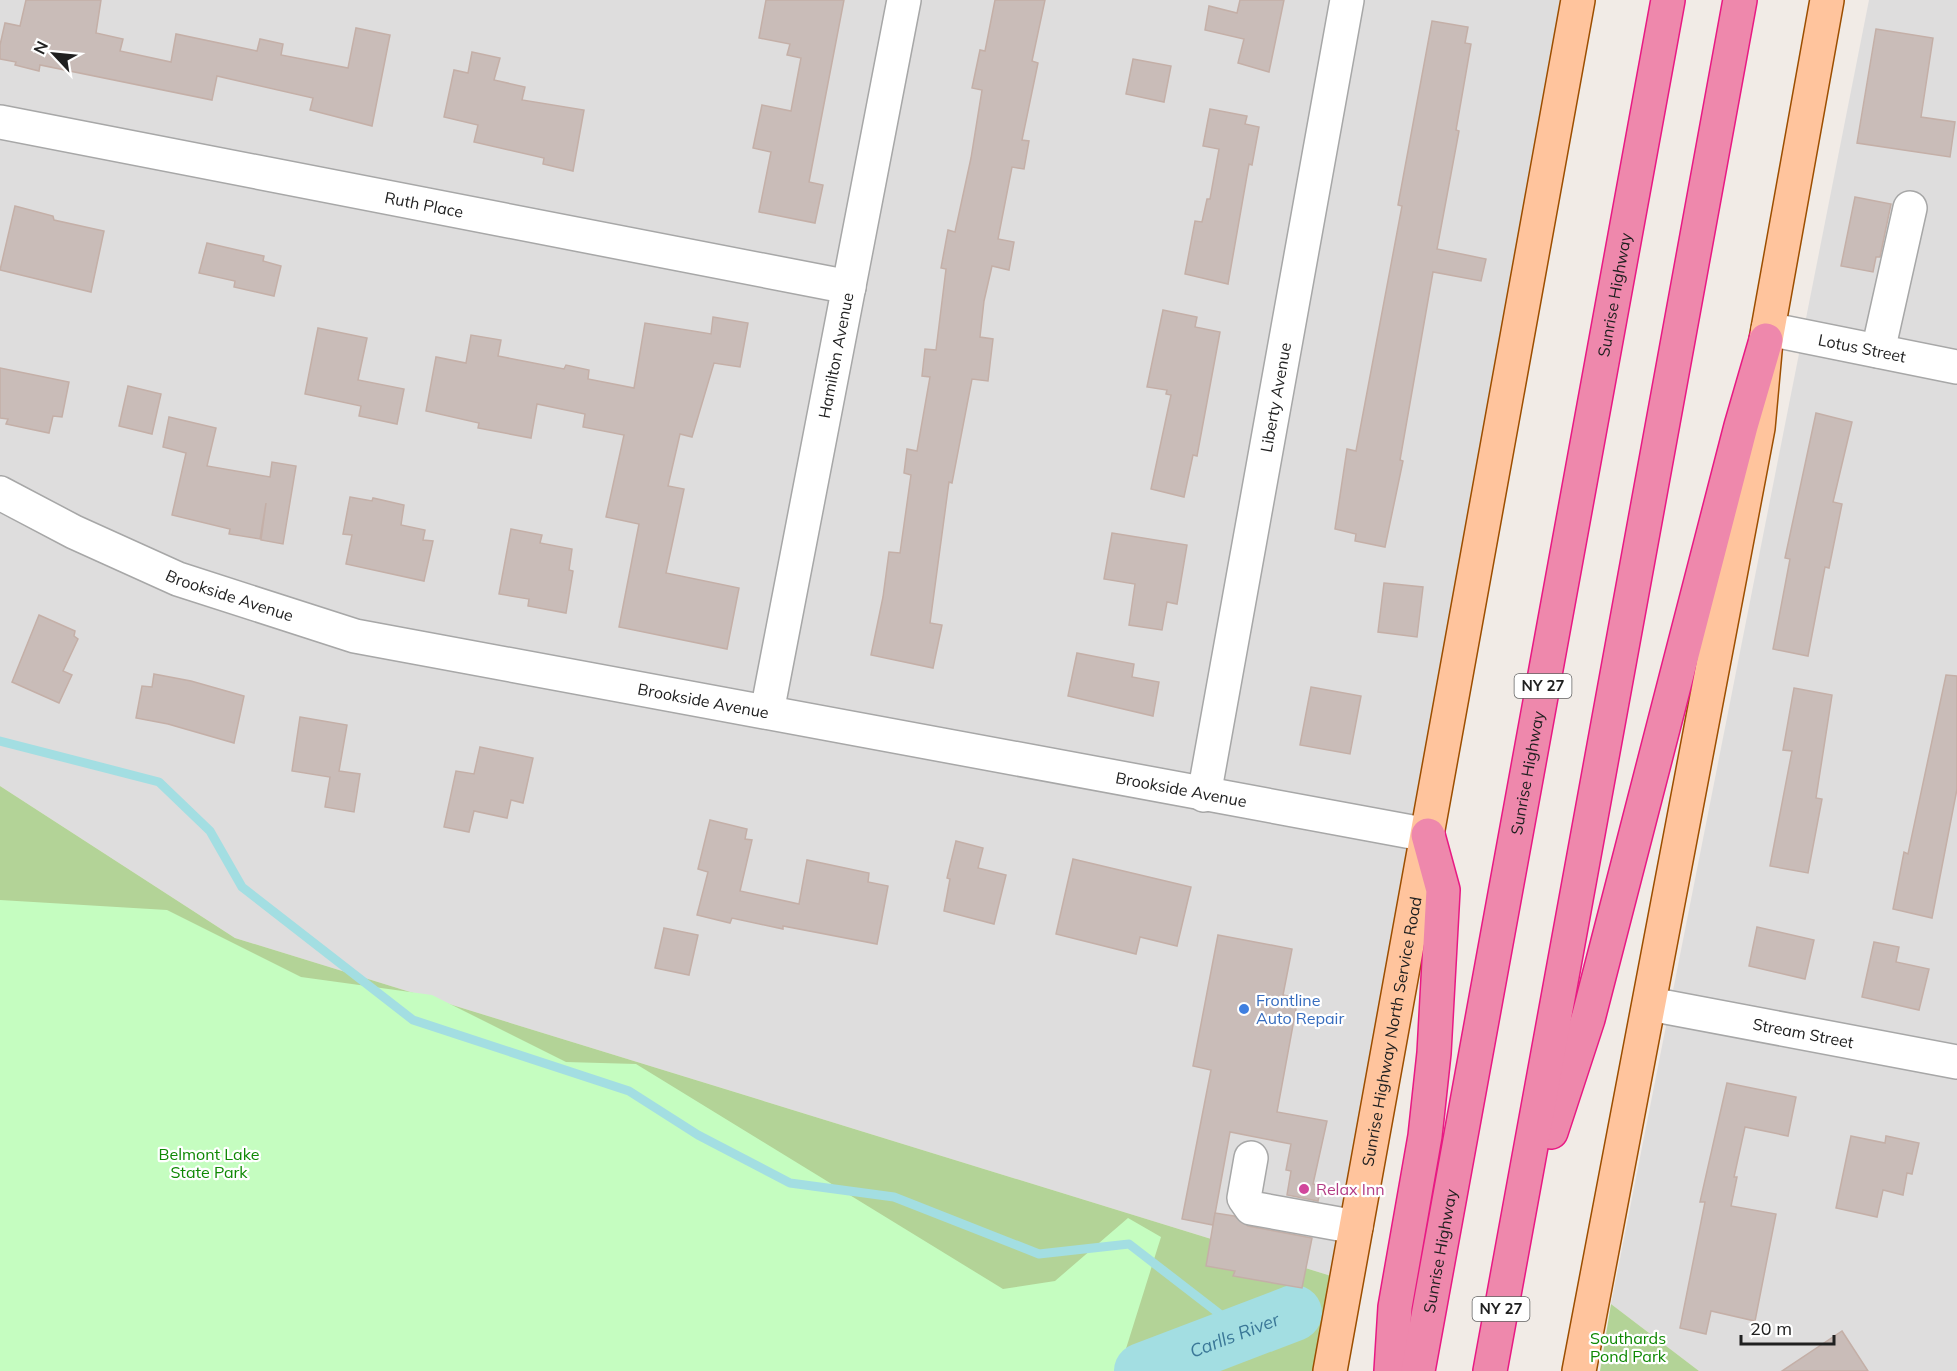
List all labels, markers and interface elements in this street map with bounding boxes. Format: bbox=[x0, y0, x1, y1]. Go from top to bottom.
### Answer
north arrow bbox=[24, 24, 84, 84]
text: N bbox=[29, 38, 52, 57]
street label: Ruth Place bbox=[383, 187, 465, 222]
street label: Sunrise Highway bbox=[1593, 231, 1635, 358]
street label: Hamilton Avenue bbox=[814, 291, 857, 420]
street label: Lotus Street bbox=[1817, 329, 1908, 367]
street label: Liberty Avenue bbox=[1256, 341, 1295, 454]
street label: Brookside Avenue bbox=[163, 565, 296, 626]
road number: NY 27 bbox=[1514, 674, 1572, 698]
street label: Brookside Avenue bbox=[636, 679, 771, 723]
street label: Sunrise Highway bbox=[1506, 709, 1548, 837]
street label: Brookside Avenue bbox=[1114, 767, 1248, 811]
street label: Sunrise Highway North Service Road bbox=[1357, 895, 1426, 1168]
place label: Frontline Auto Repair bbox=[1256, 990, 1344, 1028]
marker: Frontline Auto Repair bbox=[1237, 1002, 1251, 1016]
street label: Stream Street bbox=[1751, 1014, 1856, 1052]
park label: Belmont Lake State Park bbox=[159, 1144, 259, 1182]
place label: Relax Inn bbox=[1316, 1179, 1385, 1199]
marker: Relax Inn bbox=[1297, 1182, 1311, 1196]
street label: Sunrise Highway bbox=[1419, 1187, 1461, 1315]
road number: NY 27 bbox=[1472, 1297, 1530, 1321]
water label: Carlls River bbox=[1186, 1307, 1284, 1363]
scale bar bbox=[1741, 1308, 1834, 1346]
text: 20 m bbox=[1750, 1317, 1792, 1340]
park label: Southards Pond Park bbox=[1590, 1328, 1667, 1366]

